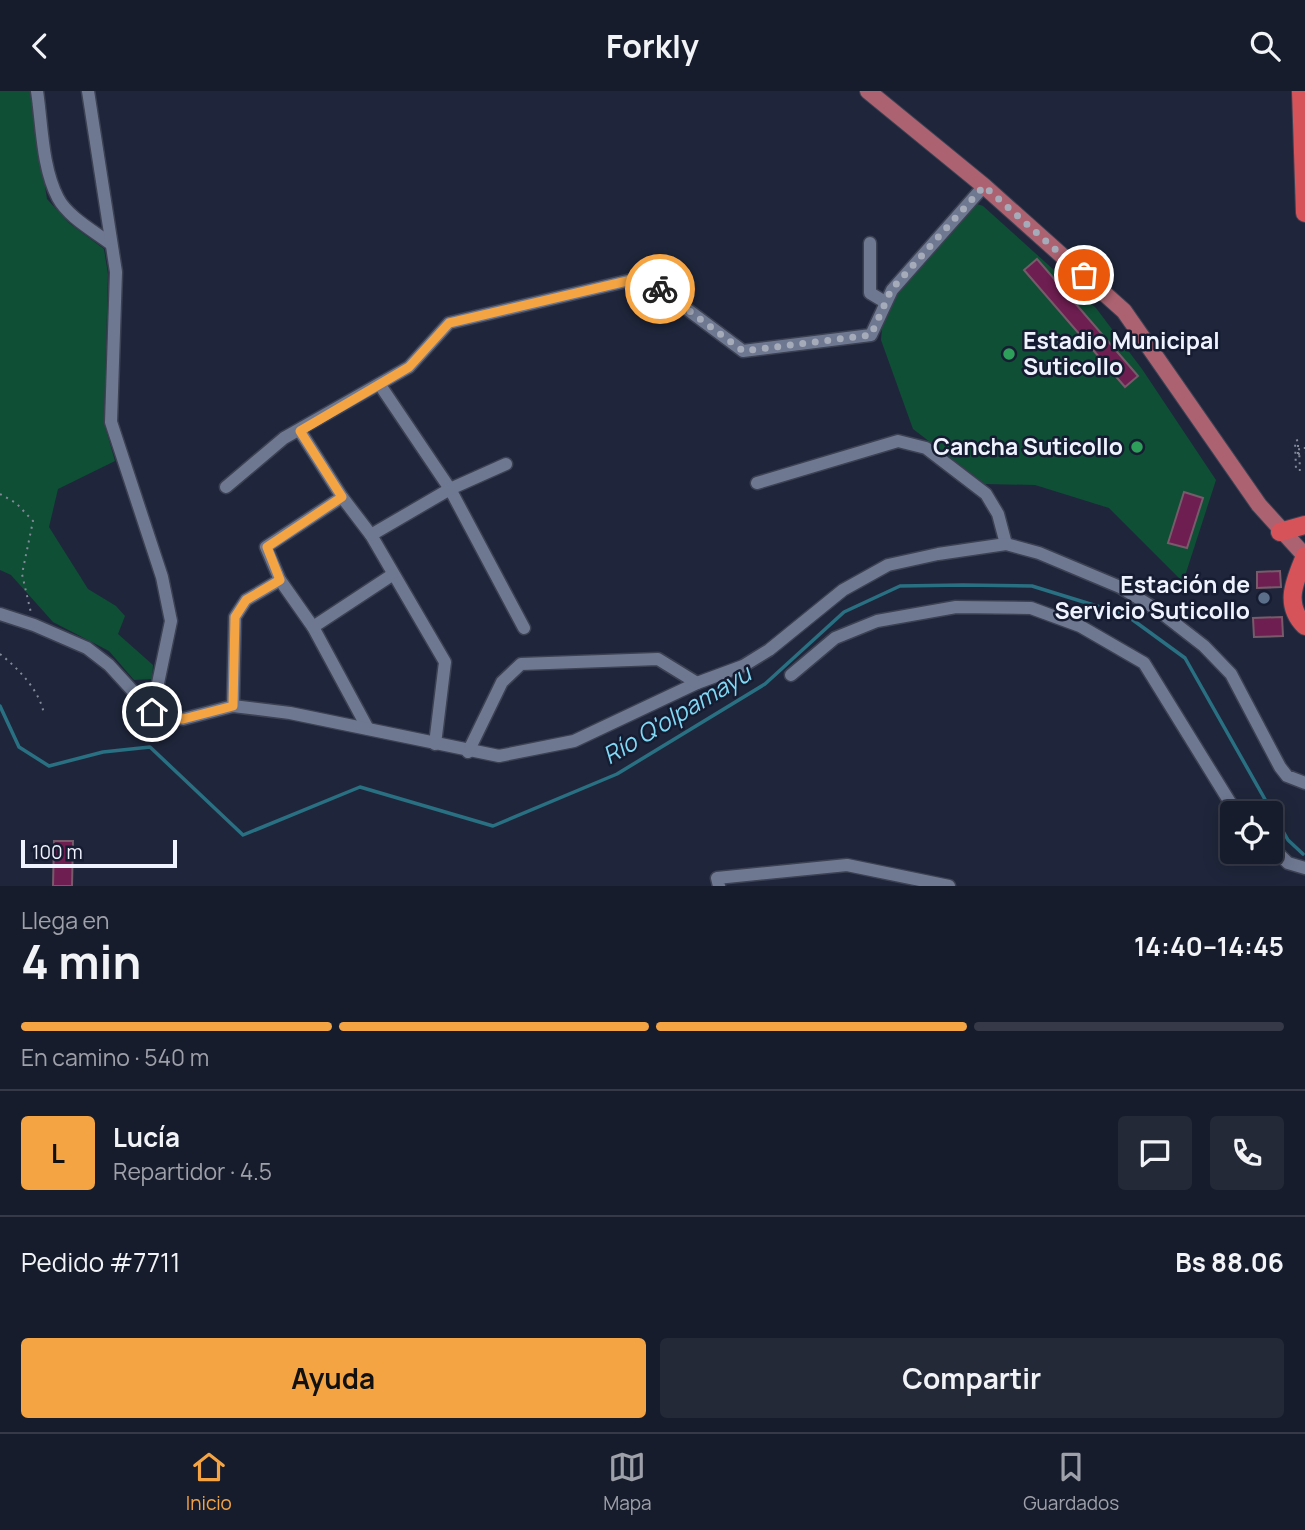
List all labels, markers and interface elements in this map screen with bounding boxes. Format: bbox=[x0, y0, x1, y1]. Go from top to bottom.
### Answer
text: Forkly bbox=[606, 24, 699, 68]
icon: back bbox=[21, 27, 59, 65]
icon: search bbox=[1246, 27, 1284, 65]
pin bbox=[1054, 245, 1114, 305]
courier bbox=[625, 254, 695, 324]
icon: bag bbox=[1065, 256, 1103, 294]
icon: bike bbox=[641, 270, 679, 308]
place label: Estadio Municipal Suticollo bbox=[1023, 324, 1220, 382]
marker: Estadio Municipal Suticollo bbox=[1001, 346, 1017, 362]
place label: Cancha Suticollo bbox=[933, 430, 1123, 462]
marker: Cancha Suticollo bbox=[1129, 439, 1145, 455]
place label: Estación de Servicio Suticollo bbox=[1054, 568, 1250, 626]
marker: Estación de Servicio Suticollo bbox=[1256, 590, 1272, 606]
water label: Río Q'olpamayu bbox=[596, 655, 758, 771]
pin bbox=[122, 682, 182, 742]
icon: home bbox=[133, 693, 171, 731]
map controls bbox=[1220, 801, 1283, 864]
button: locate bbox=[1220, 801, 1283, 864]
scale bar bbox=[21, 837, 177, 869]
text: 100 m bbox=[32, 839, 83, 865]
text: Llega en bbox=[21, 904, 109, 936]
text: 14:40–14:45 bbox=[1134, 928, 1284, 964]
text: 4 min bbox=[21, 930, 141, 993]
text: En camino · 540 m bbox=[21, 1041, 209, 1073]
button: chat bbox=[1118, 1116, 1192, 1190]
button: phone bbox=[1210, 1116, 1284, 1190]
text: Lucía bbox=[113, 1119, 180, 1155]
text: L bbox=[51, 1135, 65, 1171]
text: Repartidor · 4.5 bbox=[113, 1155, 272, 1187]
text: Pedido #7711 bbox=[21, 1244, 180, 1280]
text: Bs 88.06 bbox=[1175, 1244, 1284, 1280]
button: Ayuda bbox=[21, 1338, 646, 1418]
button: Compartir bbox=[660, 1338, 1284, 1418]
tab: Inicio bbox=[186, 1448, 232, 1516]
tab: Mapa bbox=[603, 1448, 652, 1516]
tab: Guardados bbox=[1023, 1448, 1119, 1516]

